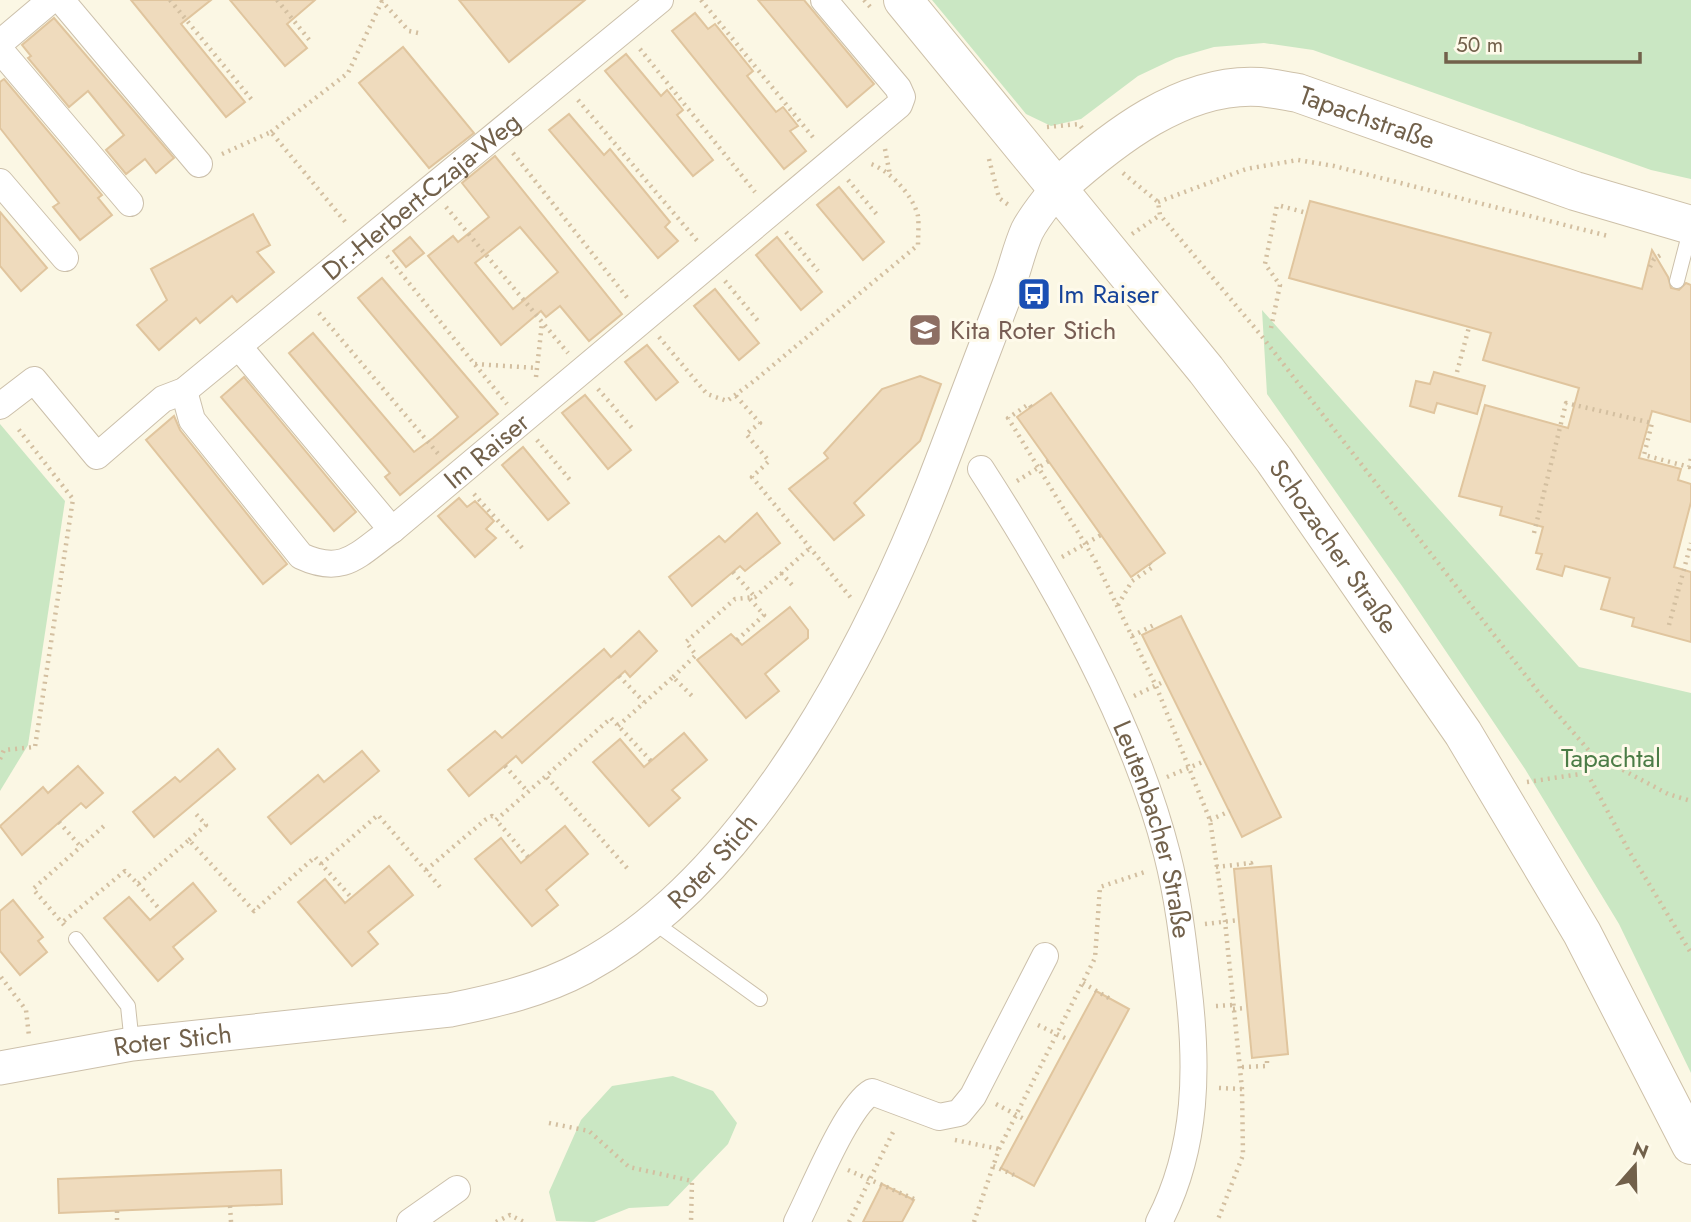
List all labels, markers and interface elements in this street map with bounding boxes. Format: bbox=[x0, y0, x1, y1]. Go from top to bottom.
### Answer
scale bar bbox=[1446, 21, 1640, 65]
text: 50 m bbox=[1456, 30, 1503, 60]
street label: Tapachstraße bbox=[1294, 76, 1440, 159]
street label: Dr.-Herbert-Czaja-Weg bbox=[314, 103, 528, 289]
bus stop icon: Im Raiser bbox=[1015, 275, 1053, 313]
place label: Im Raiser bbox=[1058, 275, 1159, 313]
school or university icon: Kita Roter Stich bbox=[906, 311, 944, 349]
place label: Kita Roter Stich bbox=[950, 311, 1116, 349]
street label: Im Raiser bbox=[436, 404, 538, 498]
street label: Schozacher Straße bbox=[1260, 451, 1408, 641]
street label: Leutenbacher Straße bbox=[1103, 714, 1201, 941]
park label: Tapachtal bbox=[1561, 739, 1661, 777]
street label: Roter Stich bbox=[659, 805, 767, 918]
street label: Roter Stich bbox=[110, 1014, 234, 1066]
north arrow bbox=[1600, 1131, 1670, 1201]
text: N bbox=[1629, 1135, 1652, 1166]

